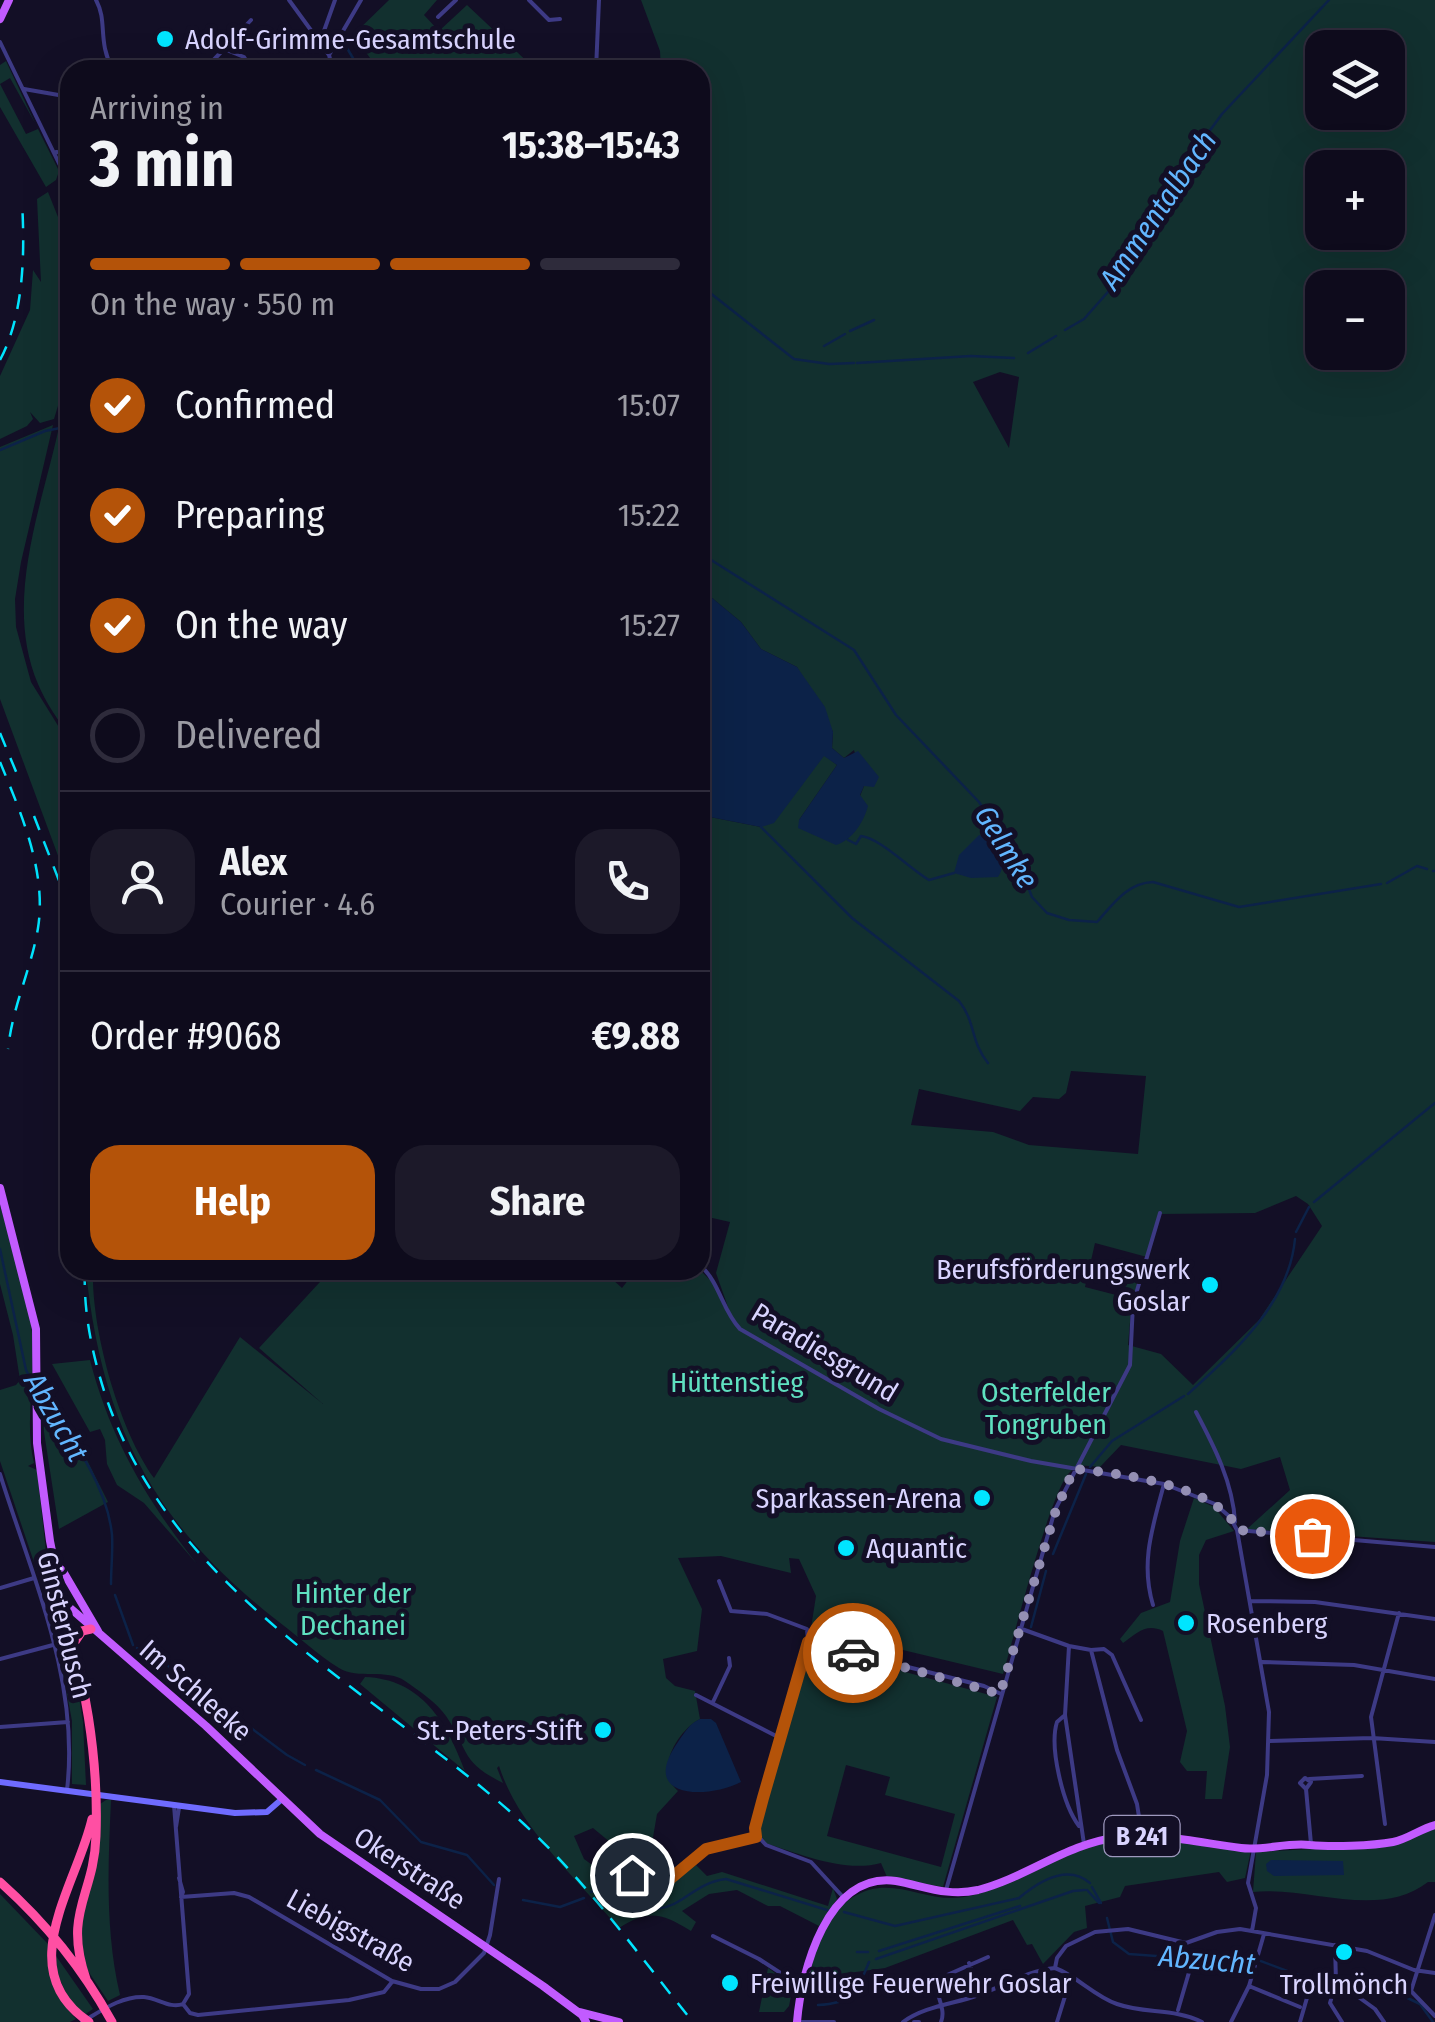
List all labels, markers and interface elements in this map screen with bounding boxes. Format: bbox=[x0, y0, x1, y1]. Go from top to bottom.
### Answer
place label: Adolf-Grimme-Gesamtschule bbox=[185, 23, 516, 56]
marker: Adolf-Grimme-Gesamtschule bbox=[154, 28, 176, 50]
map controls bbox=[1305, 30, 1405, 370]
button: layers bbox=[1305, 30, 1405, 130]
text: Arriving in bbox=[90, 89, 224, 127]
text: 15:38–15:43 bbox=[502, 122, 680, 168]
water label: Ammentalbach bbox=[1091, 124, 1224, 297]
text: 3 min bbox=[90, 125, 235, 203]
button: + bbox=[1305, 150, 1405, 250]
button: − bbox=[1305, 270, 1405, 370]
text: On the way · 550 m bbox=[90, 285, 335, 323]
icon: check bbox=[90, 378, 145, 433]
text: Confirmed bbox=[175, 382, 335, 428]
text: 15:07 bbox=[617, 386, 680, 424]
icon: check bbox=[90, 488, 145, 543]
text: Preparing bbox=[175, 492, 324, 538]
text: 15:22 bbox=[618, 496, 680, 534]
icon: check bbox=[90, 598, 145, 653]
text: On the way bbox=[175, 602, 347, 648]
text: 15:27 bbox=[619, 606, 680, 644]
text: Delivered bbox=[175, 712, 322, 758]
water label: Gelmke bbox=[967, 799, 1045, 895]
button: person bbox=[90, 829, 195, 934]
button: phone bbox=[575, 829, 680, 934]
text: Alex bbox=[220, 839, 287, 885]
text: Courier · 4.6 bbox=[220, 885, 375, 923]
text: Order #9068 bbox=[90, 1013, 281, 1059]
text: €9.88 bbox=[592, 1013, 680, 1059]
button: Help bbox=[90, 1145, 375, 1260]
button: Share bbox=[395, 1145, 680, 1260]
place label: Berufsförderungswerk Goslar bbox=[936, 1253, 1191, 1318]
marker: Berufsförderungswerk Goslar bbox=[1199, 1274, 1221, 1296]
street label: Paradiesgrund bbox=[746, 1296, 904, 1409]
water label: Abzucht bbox=[16, 1365, 96, 1468]
park label: Hüttenstieg bbox=[670, 1366, 804, 1399]
park label: Osterfelder Tongruben bbox=[981, 1376, 1111, 1441]
place label: Sparkassen-Arena bbox=[756, 1482, 962, 1515]
marker: Sparkassen-Arena bbox=[971, 1487, 993, 1509]
pin bbox=[1270, 1494, 1355, 1579]
icon: bag bbox=[1285, 1509, 1340, 1564]
place label: Aquantic bbox=[866, 1532, 967, 1565]
marker: Aquantic bbox=[835, 1537, 857, 1559]
street label: Ginsterbusch bbox=[30, 1548, 99, 1702]
park label: Hinter der Dechanei bbox=[295, 1577, 411, 1642]
courier bbox=[803, 1603, 903, 1703]
place label: Rosenberg bbox=[1206, 1607, 1328, 1640]
marker: Rosenberg bbox=[1175, 1612, 1197, 1634]
icon: car bbox=[826, 1626, 881, 1681]
street label: Im Schleeke bbox=[133, 1633, 258, 1748]
place label: St.-Peters-Stift bbox=[417, 1714, 584, 1747]
marker: St.-Peters-Stift bbox=[592, 1719, 614, 1741]
road number: B 241 bbox=[1104, 1816, 1180, 1856]
street label: Okerstraße bbox=[348, 1820, 472, 1917]
pin bbox=[590, 1833, 675, 1918]
icon: home bbox=[605, 1848, 660, 1903]
street label: Liebigstraße bbox=[281, 1882, 420, 1979]
water label: Abzucht bbox=[1156, 1938, 1257, 1982]
marker: Trollmönch bbox=[1333, 1941, 1355, 1963]
place label: Freiwillige Feuerwehr Goslar bbox=[750, 1967, 1072, 2000]
place label: Trollmönch bbox=[1280, 1968, 1408, 2001]
marker: Freiwillige Feuerwehr Goslar bbox=[719, 1972, 741, 1994]

